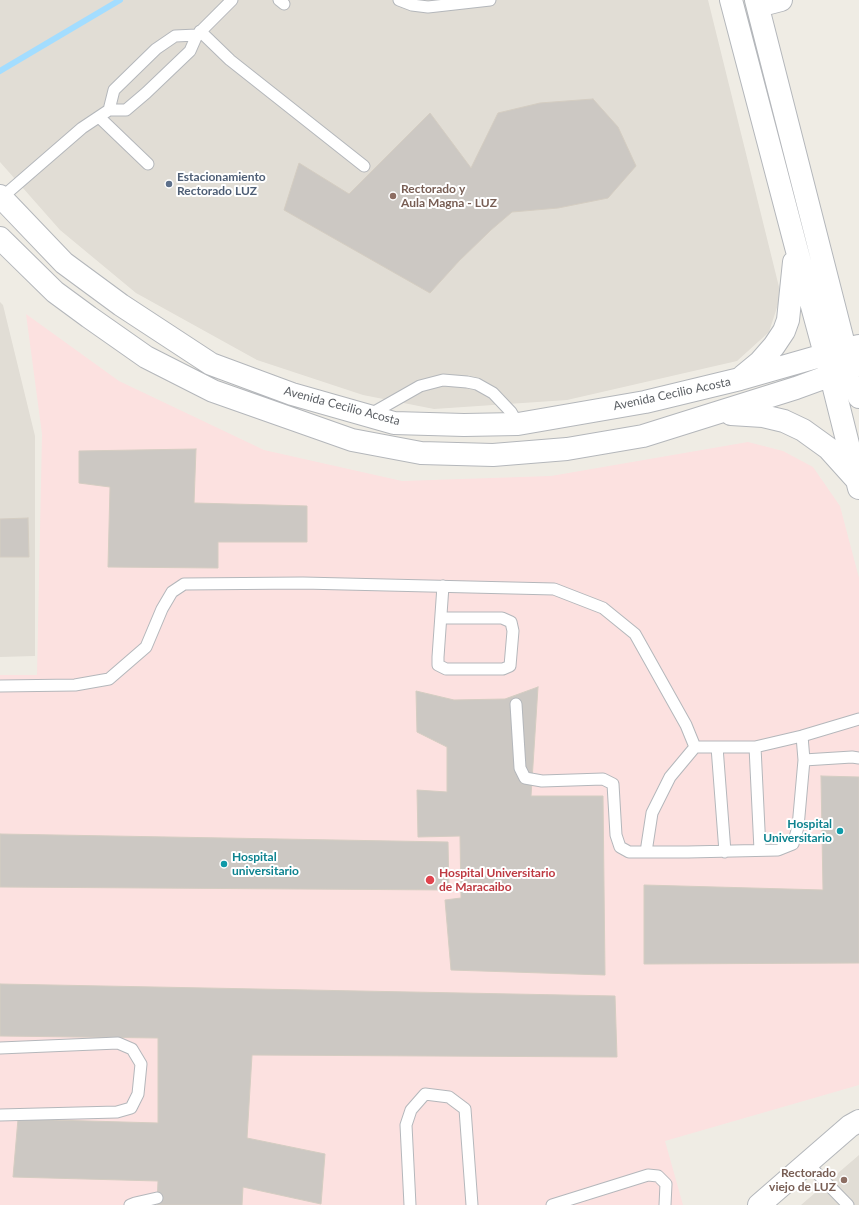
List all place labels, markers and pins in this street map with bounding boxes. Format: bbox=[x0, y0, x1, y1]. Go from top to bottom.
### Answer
place label: Estacionamiento Rectorado LUZ bbox=[177, 170, 266, 198]
marker: Estacionamiento Rectorado LUZ bbox=[164, 179, 174, 189]
place label: Rectorado y Aula Magna - LUZ bbox=[401, 182, 497, 210]
marker: Rectorado y Aula Magna - LUZ bbox=[388, 191, 398, 201]
place label: Hospital Universitario bbox=[763, 817, 832, 845]
marker: Hospital Universitario bbox=[835, 826, 845, 836]
place label: Hospital universitario bbox=[232, 850, 299, 878]
marker: Hospital universitario bbox=[219, 859, 229, 869]
place label: Hospital Universitario de Maracaibo bbox=[439, 866, 555, 894]
marker: Hospital Universitario de Maracaibo bbox=[424, 874, 436, 886]
place label: Rectorado viejo de LUZ bbox=[769, 1166, 836, 1194]
marker: Rectorado viejo de LUZ bbox=[839, 1175, 849, 1185]

